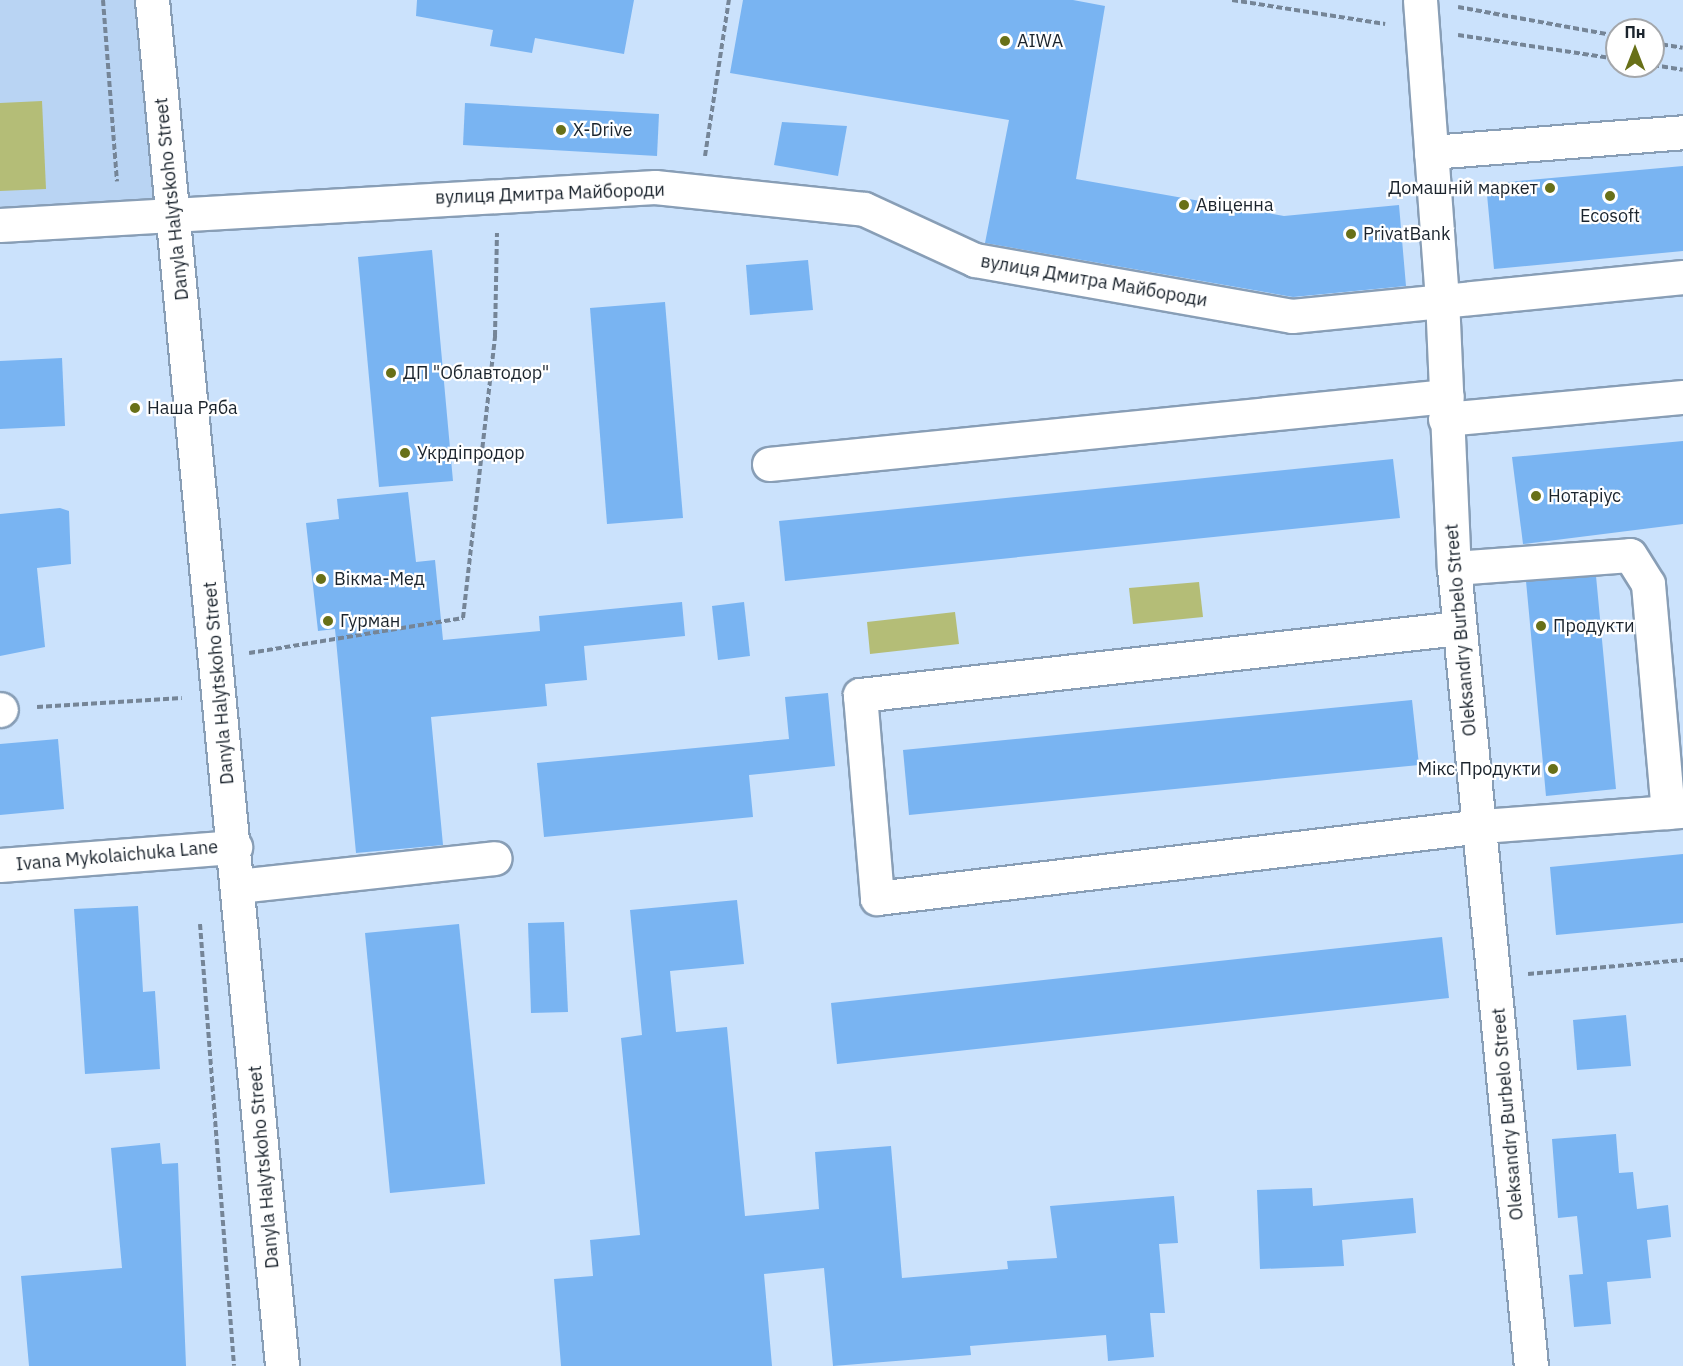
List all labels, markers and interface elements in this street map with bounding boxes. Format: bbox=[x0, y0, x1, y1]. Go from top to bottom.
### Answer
north arrow bbox=[1605, 18, 1665, 78]
text: Пн bbox=[1624, 22, 1646, 42]
place label: AIWA bbox=[1017, 30, 1063, 52]
marker: AIWA bbox=[998, 34, 1012, 48]
street label: Danyla Halytskoho Street bbox=[151, 97, 193, 301]
place label: X-Drive bbox=[573, 119, 632, 141]
marker: X-Drive bbox=[554, 123, 568, 137]
place label: Домашній маркет bbox=[1388, 177, 1538, 199]
street label: вулиця Дмитра Майбороди bbox=[435, 179, 665, 209]
marker: Домашній маркет bbox=[1543, 181, 1557, 195]
marker: Ecosoft bbox=[1603, 189, 1617, 203]
place label: Авіценна bbox=[1196, 194, 1274, 216]
marker: Авіценна bbox=[1177, 198, 1191, 212]
place label: Ecosoft bbox=[1580, 205, 1640, 227]
place label: PrivatBank bbox=[1363, 223, 1451, 245]
marker: PrivatBank bbox=[1344, 227, 1358, 241]
street label: вулиця Дмитра Майбороди bbox=[979, 250, 1209, 312]
place label: ДП "Облавтодор" bbox=[403, 362, 549, 384]
marker: ДП "Облавтодор" bbox=[384, 366, 398, 380]
place label: Наша Ряба bbox=[147, 397, 238, 419]
marker: Наша Ряба bbox=[128, 401, 142, 415]
place label: Укрдіпродор bbox=[417, 442, 525, 464]
marker: Укрдіпродор bbox=[398, 446, 412, 460]
place label: Нотаріус bbox=[1548, 485, 1621, 507]
marker: Нотаріус bbox=[1529, 489, 1543, 503]
street label: Oleksandry Burbelo Street bbox=[1441, 523, 1481, 737]
place label: Вікма-Мед bbox=[334, 568, 425, 590]
marker: Вікма-Мед bbox=[312, 570, 330, 588]
street label: Danyla Halytskoho Street bbox=[199, 581, 239, 785]
place label: Гурман bbox=[340, 610, 400, 632]
marker: Гурман bbox=[321, 614, 335, 628]
place label: Продукти bbox=[1553, 615, 1635, 637]
marker: Продукти bbox=[1534, 619, 1548, 633]
place label: Мікс Продукти bbox=[1417, 758, 1541, 780]
marker: Мікс Продукти bbox=[1546, 762, 1560, 776]
street label: Ivana Mykolaichuka Lane bbox=[15, 836, 219, 876]
street label: Oleksandry Burbelo Street bbox=[1488, 1007, 1528, 1221]
street label: Danyla Halytskoho Street bbox=[244, 1065, 284, 1269]

